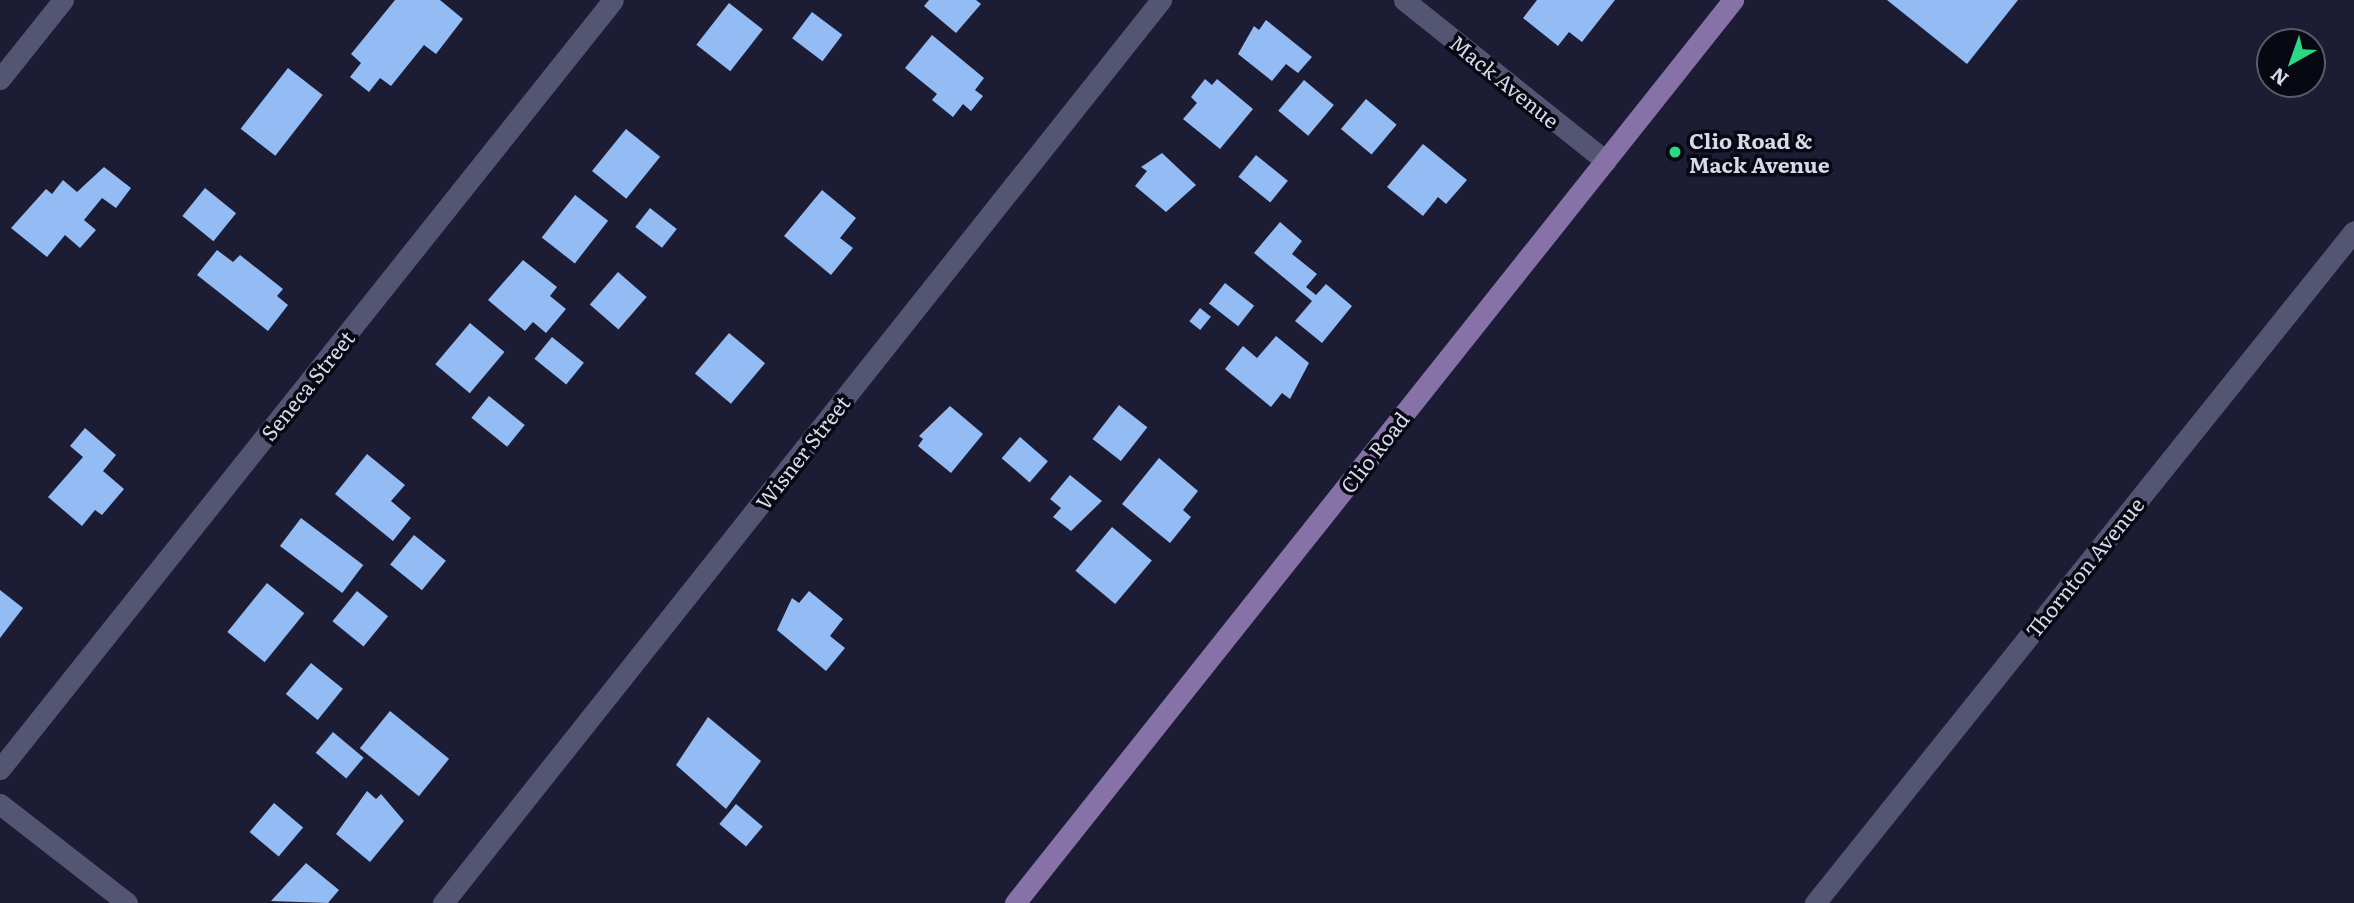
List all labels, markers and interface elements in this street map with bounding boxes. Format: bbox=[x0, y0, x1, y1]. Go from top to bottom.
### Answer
north arrow bbox=[2256, 28, 2326, 98]
street label: Mack Avenue bbox=[1445, 29, 1565, 133]
text: N bbox=[2264, 62, 2294, 93]
place label: Clio Road & Mack Avenue bbox=[1689, 127, 1830, 177]
marker: Clio Road & Mack Avenue bbox=[1667, 144, 1683, 160]
street label: Seneca Street bbox=[255, 325, 359, 445]
street label: Wisner Street bbox=[750, 390, 854, 514]
street label: Clio Road bbox=[1335, 406, 1413, 498]
street label: Thornton Avenue bbox=[2020, 492, 2148, 642]

